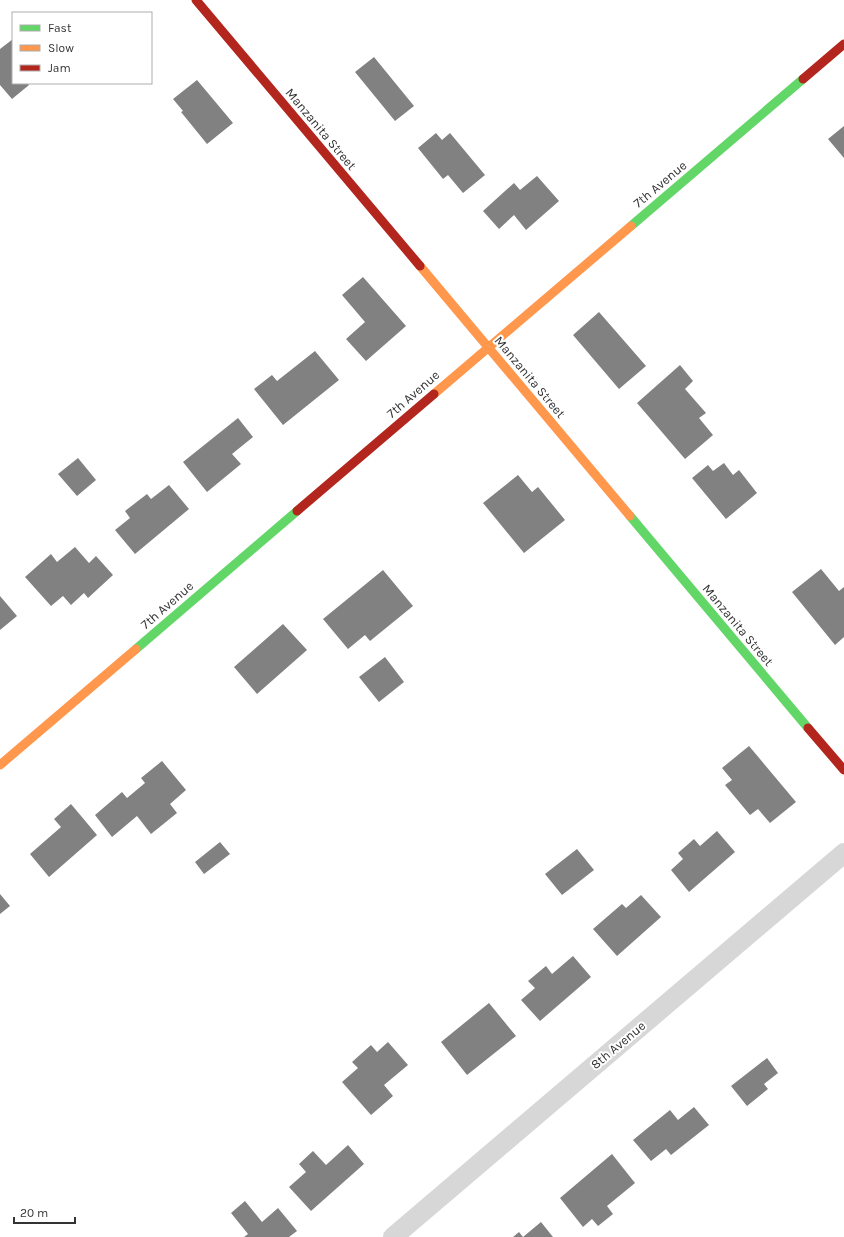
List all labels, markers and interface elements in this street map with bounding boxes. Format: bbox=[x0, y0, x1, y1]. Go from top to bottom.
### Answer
legend bbox=[12, 12, 152, 84]
text: Fast bbox=[48, 21, 72, 35]
text: Slow bbox=[48, 41, 74, 55]
text: Jam bbox=[48, 61, 71, 75]
street label: Manzanita Street bbox=[283, 85, 360, 173]
street label: 7th Avenue bbox=[630, 157, 690, 211]
street label: Manzanita Street bbox=[492, 333, 569, 421]
street label: 7th Avenue bbox=[384, 367, 443, 421]
street label: 7th Avenue bbox=[138, 578, 197, 632]
street label: Manzanita Street bbox=[700, 581, 777, 669]
street label: 8th Avenue bbox=[588, 1018, 649, 1072]
scale bar bbox=[14, 1199, 75, 1225]
text: 20 m bbox=[20, 1206, 48, 1220]

